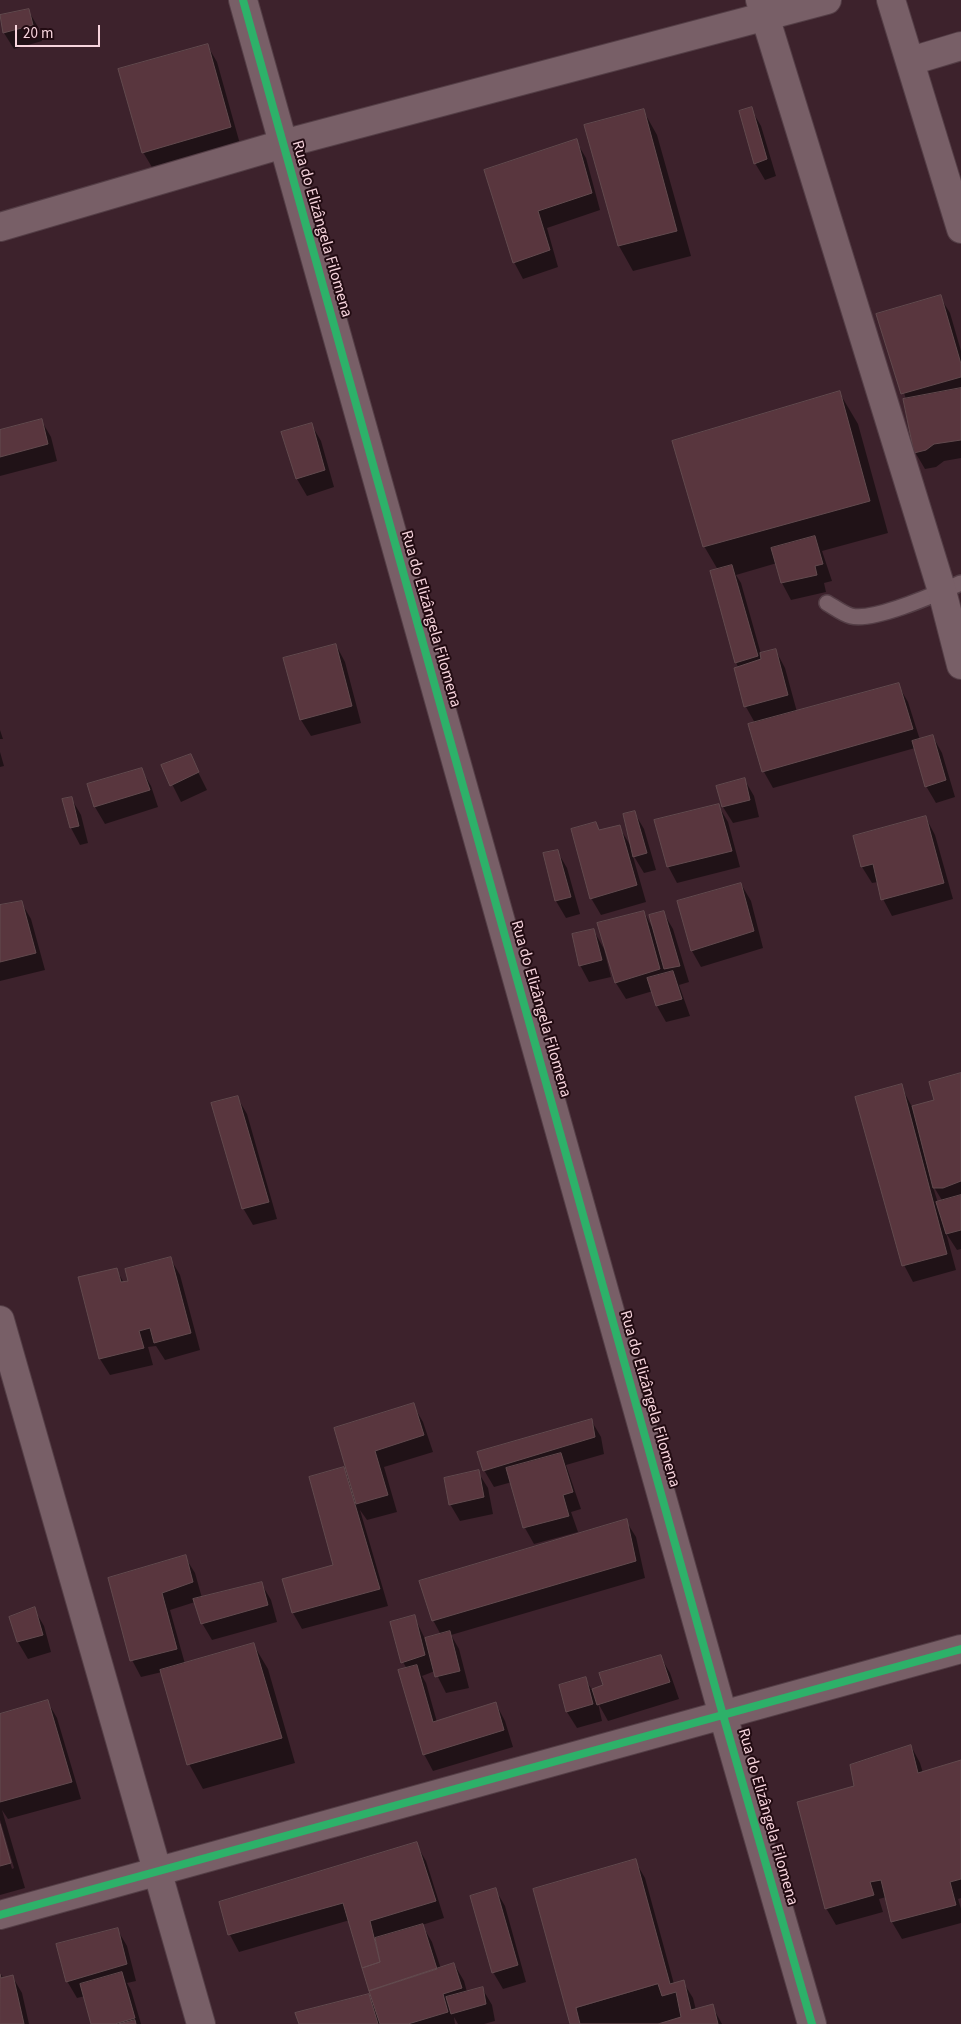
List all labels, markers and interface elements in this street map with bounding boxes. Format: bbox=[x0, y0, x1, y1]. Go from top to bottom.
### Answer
scale bar bbox=[18, 15, 102, 47]
text: 20 m bbox=[23, 23, 53, 44]
street label: Rua do Elizângela Filomena bbox=[287, 138, 355, 320]
street label: Rua do Elizângela Filomena bbox=[396, 528, 464, 710]
street label: Rua do Elizângela Filomena bbox=[506, 918, 574, 1100]
street label: Rua do Elizângela Filomena bbox=[615, 1308, 683, 1490]
street label: Rua do Elizângela Filomena bbox=[733, 1726, 801, 1908]

